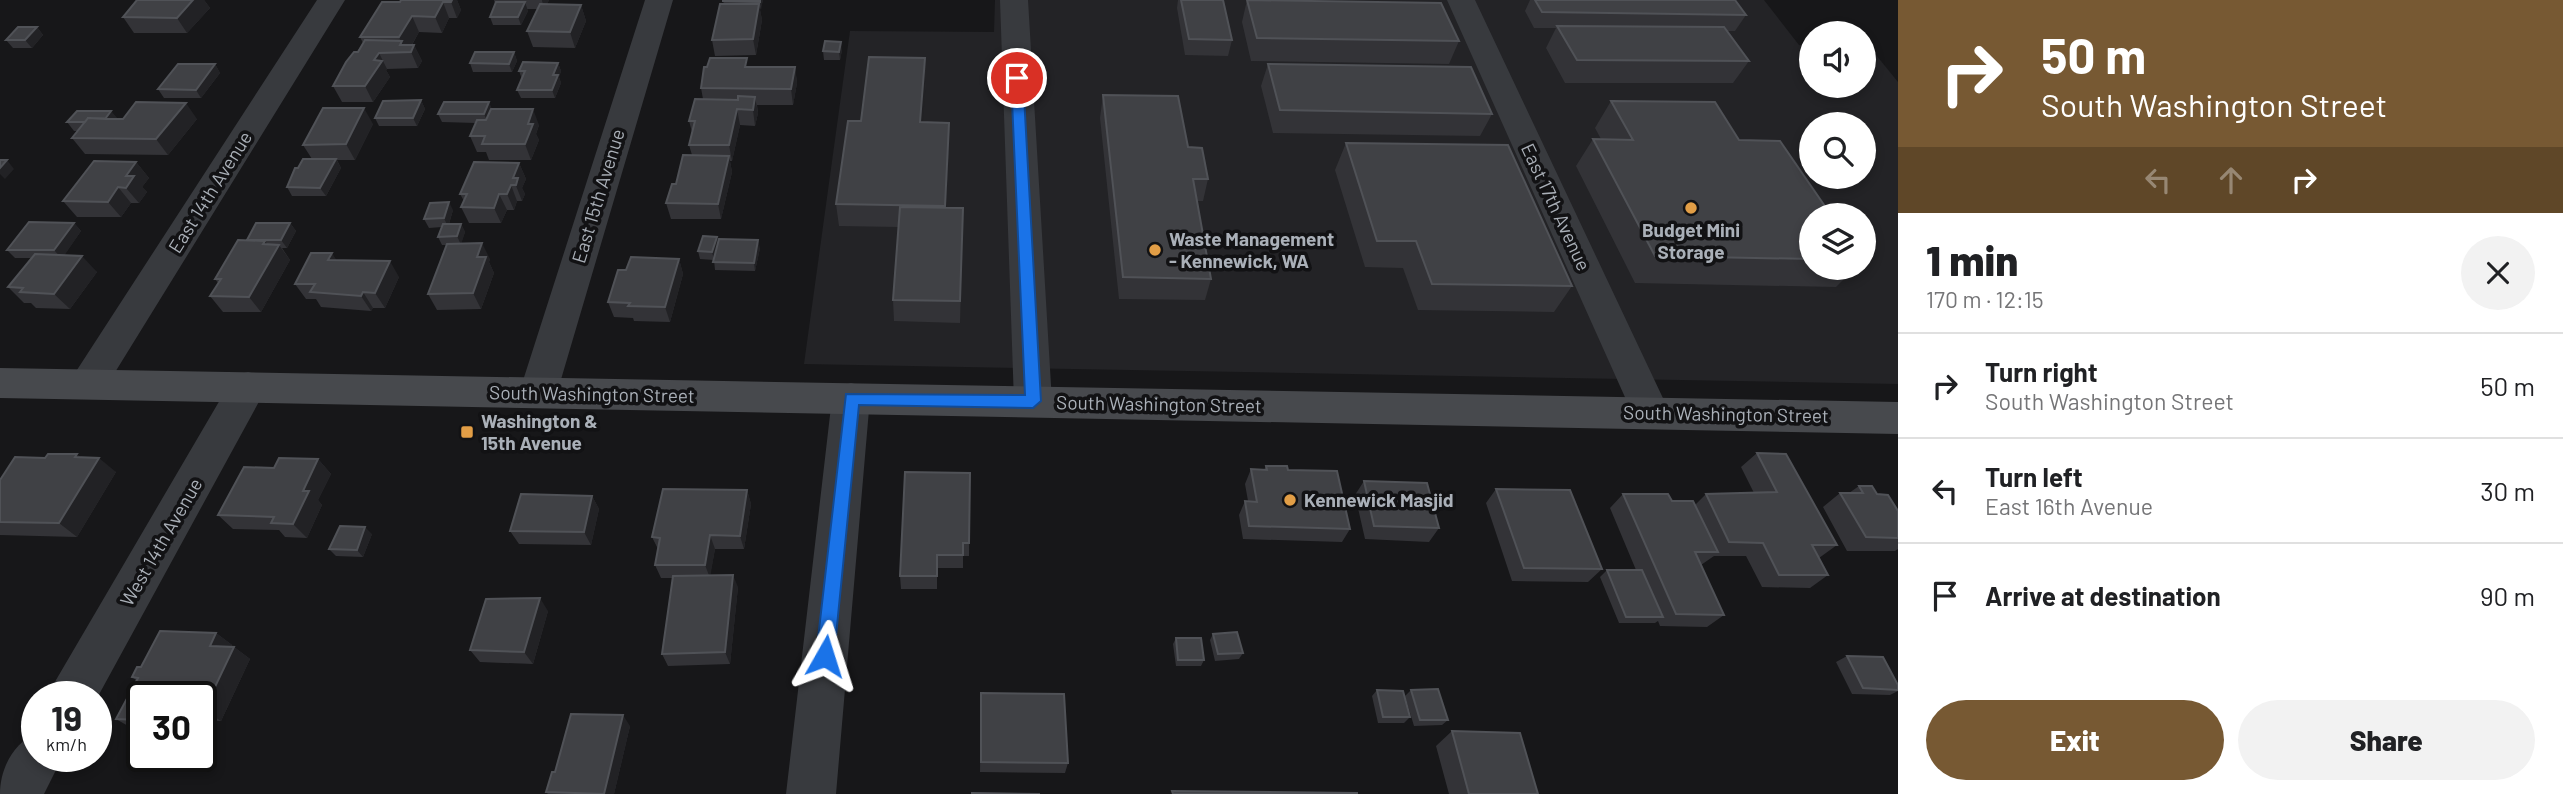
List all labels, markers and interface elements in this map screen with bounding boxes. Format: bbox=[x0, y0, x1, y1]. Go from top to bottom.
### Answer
map controls bbox=[1799, 21, 1876, 280]
button: sound bbox=[1799, 21, 1876, 98]
text: 50 m bbox=[2041, 25, 2146, 84]
icon: right bbox=[1926, 28, 2017, 119]
pin bbox=[987, 48, 1047, 108]
icon: arrive bbox=[998, 59, 1036, 97]
text: South Washington Street bbox=[2041, 85, 2387, 123]
button: search bbox=[1799, 112, 1876, 189]
street label: East 14th Avenue bbox=[163, 126, 256, 257]
street label: East 15th Avenue bbox=[566, 126, 629, 266]
street label: East 17th Avenue bbox=[1517, 139, 1596, 274]
icon: left bbox=[2139, 161, 2177, 199]
icon: ahead bbox=[2212, 161, 2250, 199]
icon: right bbox=[2285, 161, 2323, 199]
marker: Budget Mini Storage bbox=[1683, 200, 1699, 216]
button: layers bbox=[1799, 203, 1876, 280]
place label: Budget Mini Storage bbox=[1642, 218, 1740, 263]
place label: Waste Management - Kennewick, WA bbox=[1169, 227, 1334, 272]
text: 1 min bbox=[1926, 234, 2018, 284]
button: close bbox=[2461, 236, 2535, 310]
marker: Waste Management - Kennewick, WA bbox=[1147, 242, 1163, 258]
text: 170 m · 12:15 bbox=[1926, 285, 2044, 313]
text: Turn right bbox=[1985, 356, 2098, 387]
icon: right bbox=[1926, 367, 1964, 405]
text: 50 m bbox=[2480, 370, 2535, 401]
street label: South Washington Street bbox=[489, 380, 695, 407]
text: South Washington Street bbox=[1985, 387, 2234, 415]
street label: South Washington Street bbox=[1056, 390, 1262, 417]
street label: South Washington Street bbox=[1623, 400, 1829, 427]
place label: Washington & 15th Avenue bbox=[481, 409, 598, 454]
marker: Washington & 15th Avenue bbox=[459, 424, 475, 440]
text: Turn left bbox=[1985, 461, 2083, 492]
icon: left bbox=[1926, 472, 1964, 510]
street label: West 14th Avenue bbox=[115, 474, 207, 610]
text: 30 m bbox=[2480, 475, 2535, 506]
place label: Kennewick Masjid bbox=[1304, 488, 1454, 511]
marker: Kennewick Masjid bbox=[1282, 492, 1298, 508]
text: East 16th Avenue bbox=[1985, 492, 2153, 520]
icon: arrive bbox=[1926, 577, 1964, 615]
text: Arrive at destination bbox=[1985, 580, 2221, 611]
text: 90 m bbox=[2480, 580, 2535, 611]
position arrow bbox=[788, 619, 862, 693]
speed limit sign: 30 bbox=[126, 681, 217, 772]
text: 19 bbox=[51, 696, 82, 738]
button: Exit bbox=[1926, 700, 2224, 780]
button: Share bbox=[2238, 700, 2535, 780]
text: km/h bbox=[46, 733, 87, 755]

